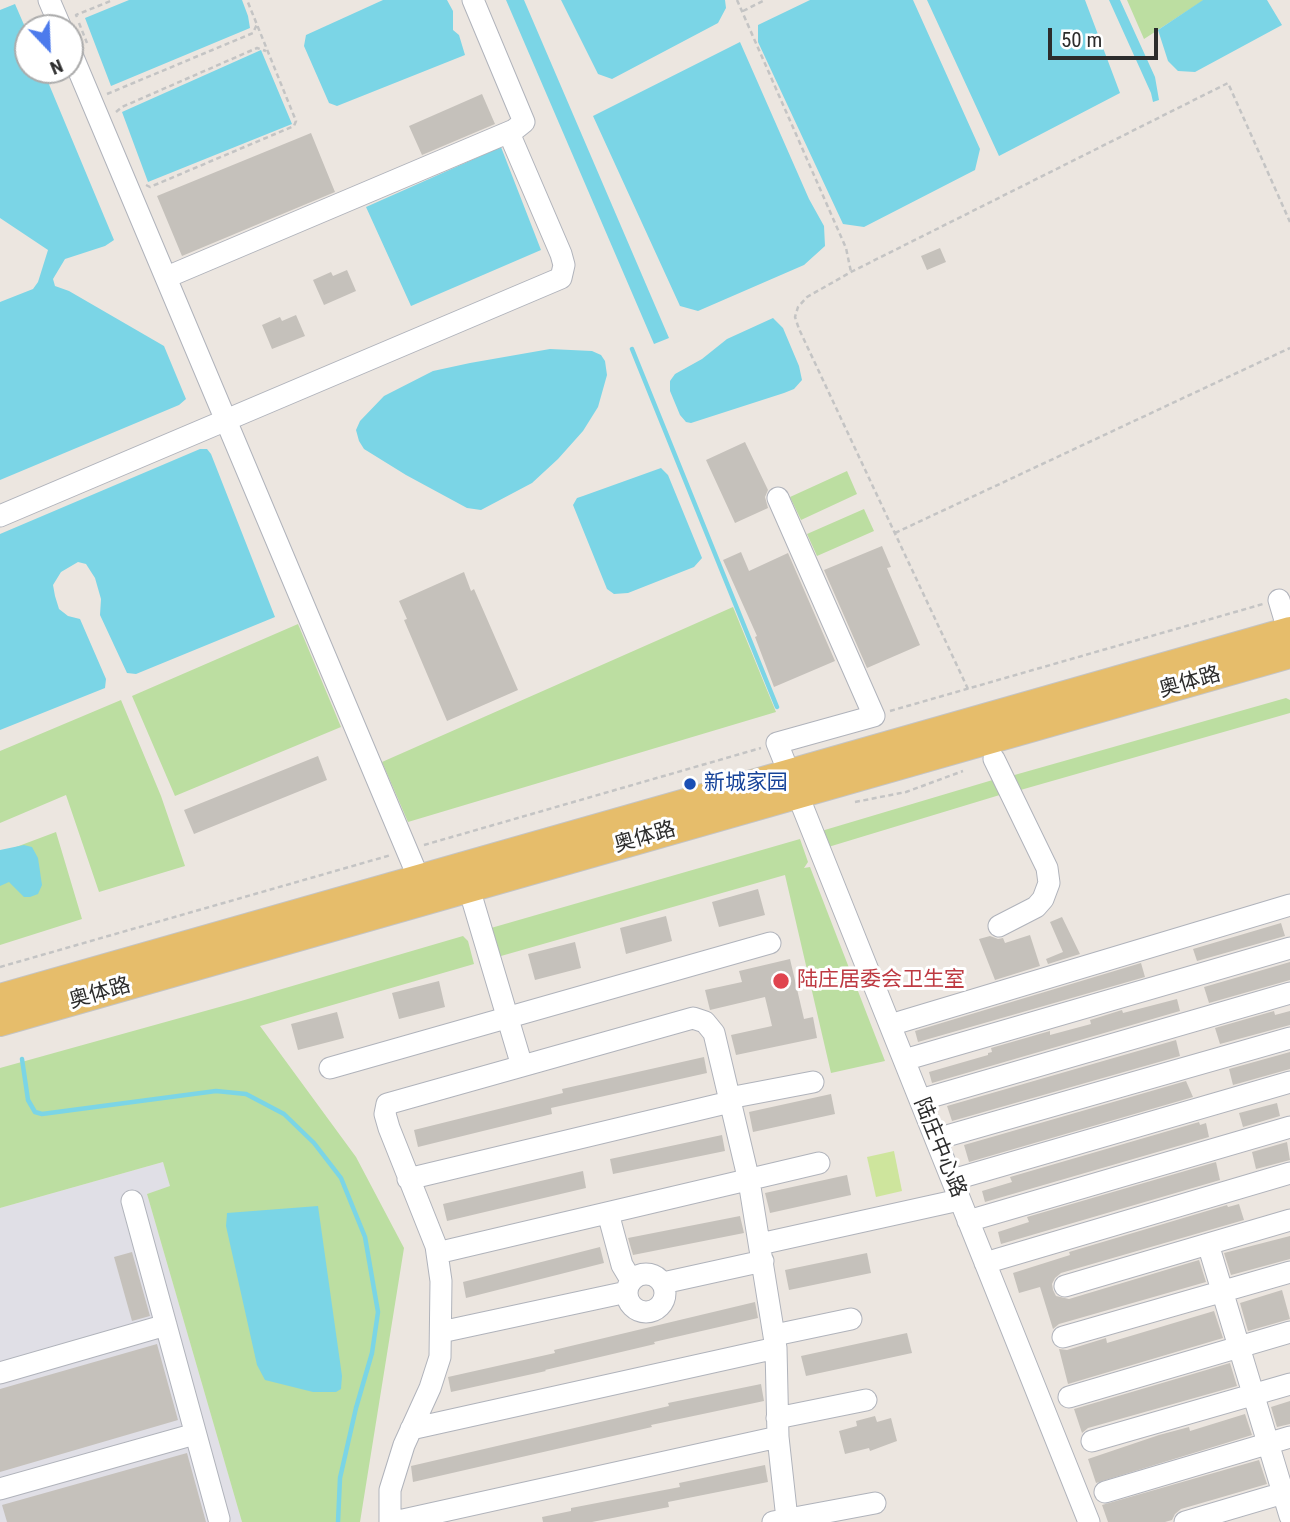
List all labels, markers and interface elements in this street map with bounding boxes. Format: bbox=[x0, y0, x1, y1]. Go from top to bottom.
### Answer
north arrow bbox=[14, 14, 84, 84]
scale bar bbox=[1052, 14, 1162, 58]
text: 50 m bbox=[1061, 28, 1102, 52]
text: N bbox=[47, 54, 66, 80]
street label: 奥体路 bbox=[1156, 662, 1224, 704]
place label: 新城家园 bbox=[704, 771, 788, 797]
marker: 新城家园 bbox=[682, 776, 698, 792]
street label: 奥体路 bbox=[611, 817, 679, 859]
place label: 陆庄居委会卫生室 bbox=[797, 968, 965, 994]
marker: 陆庄居委会卫生室 bbox=[771, 971, 791, 991]
street label: 奥体路 bbox=[66, 973, 134, 1015]
street label: 陆庄中心路 bbox=[908, 1095, 970, 1201]

